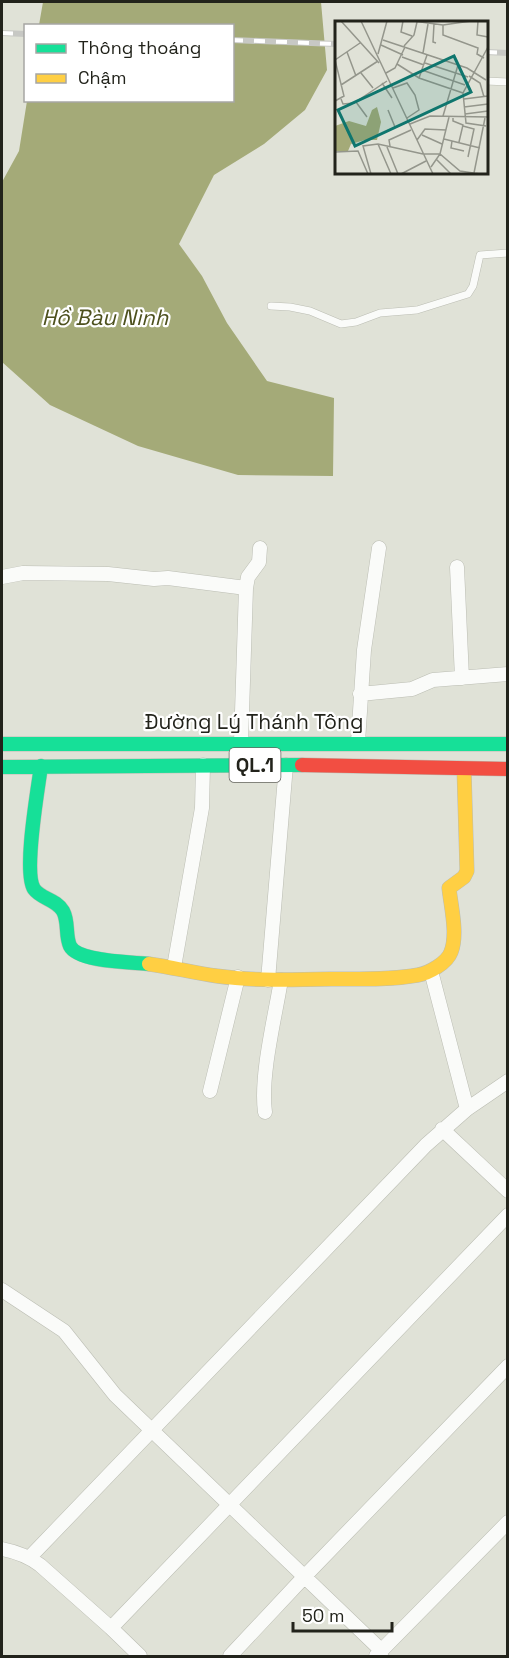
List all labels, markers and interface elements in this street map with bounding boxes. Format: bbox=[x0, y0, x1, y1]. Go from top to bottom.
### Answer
inset map bbox=[335, 21, 488, 174]
legend bbox=[24, 24, 234, 102]
text: Thông thoáng bbox=[78, 36, 201, 59]
text: Chậm bbox=[78, 66, 126, 89]
water label: Hồ Bàu Nình bbox=[42, 303, 169, 331]
street label: Đường Lý Thánh Tông bbox=[145, 708, 363, 735]
road number: QL.1 bbox=[230, 748, 280, 782]
scale bar bbox=[293, 1595, 392, 1633]
text: 50 m bbox=[302, 1604, 344, 1627]

